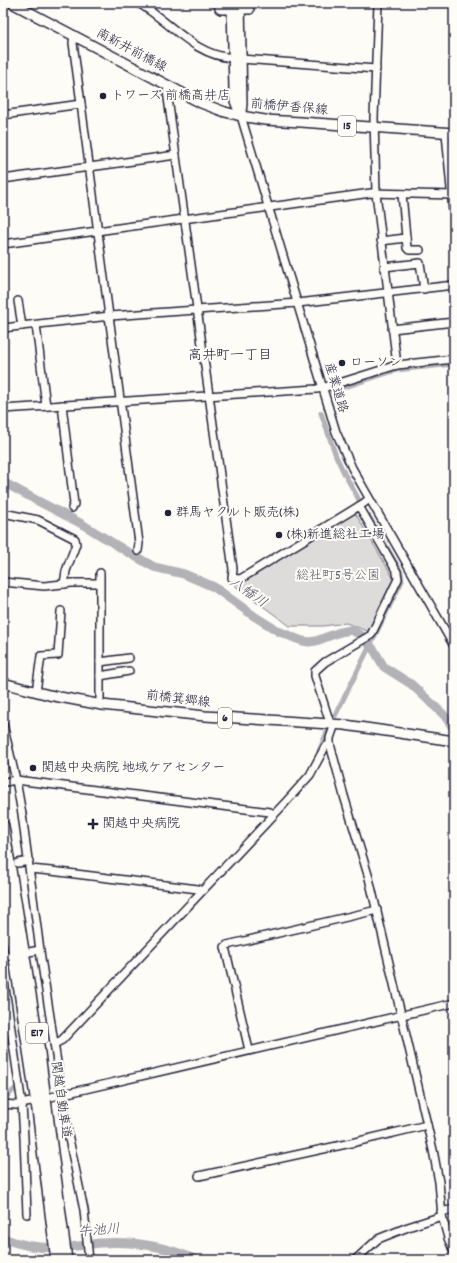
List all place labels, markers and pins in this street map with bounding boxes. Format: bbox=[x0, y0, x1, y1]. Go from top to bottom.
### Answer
place label: トワーズ 前橋高井店 bbox=[111, 87, 230, 106]
marker: トワーズ 前橋高井店 bbox=[98, 91, 108, 101]
place label: ローソン bbox=[350, 354, 402, 373]
marker: ローソン bbox=[337, 358, 347, 368]
place label: 群馬ヤクルト販売(株) bbox=[176, 504, 299, 523]
marker: 群馬ヤクルト販売(株) bbox=[163, 508, 173, 518]
place label: (株)新進総社工場 bbox=[287, 526, 385, 545]
marker: (株)新進総社工場 bbox=[274, 530, 284, 540]
place label: 関越中央病院 地域ケアセンター bbox=[41, 759, 225, 778]
marker: 関越中央病院 地域ケアセンター bbox=[28, 763, 38, 773]
place label: 関越中央病院 bbox=[102, 815, 180, 834]
marker: 関越中央病院 bbox=[87, 818, 99, 830]

